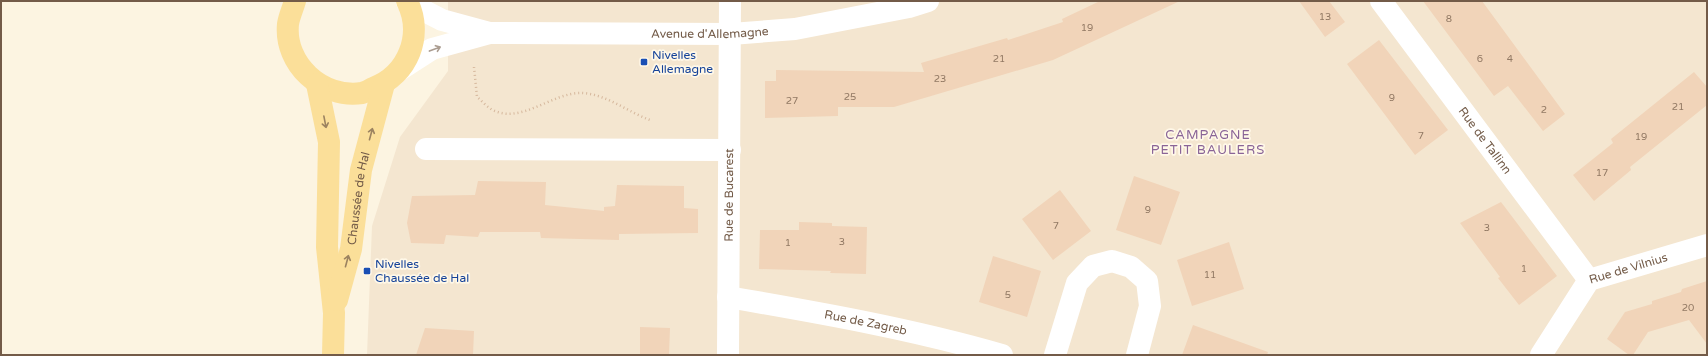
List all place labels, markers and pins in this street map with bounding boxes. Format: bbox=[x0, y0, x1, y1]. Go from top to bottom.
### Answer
place label: Nivelles Allemagne bbox=[652, 48, 713, 76]
marker: Nivelles Allemagne bbox=[639, 57, 649, 67]
place label: Nivelles Chaussée de Hal bbox=[375, 257, 469, 285]
marker: Nivelles Chaussée de Hal bbox=[362, 266, 372, 276]

